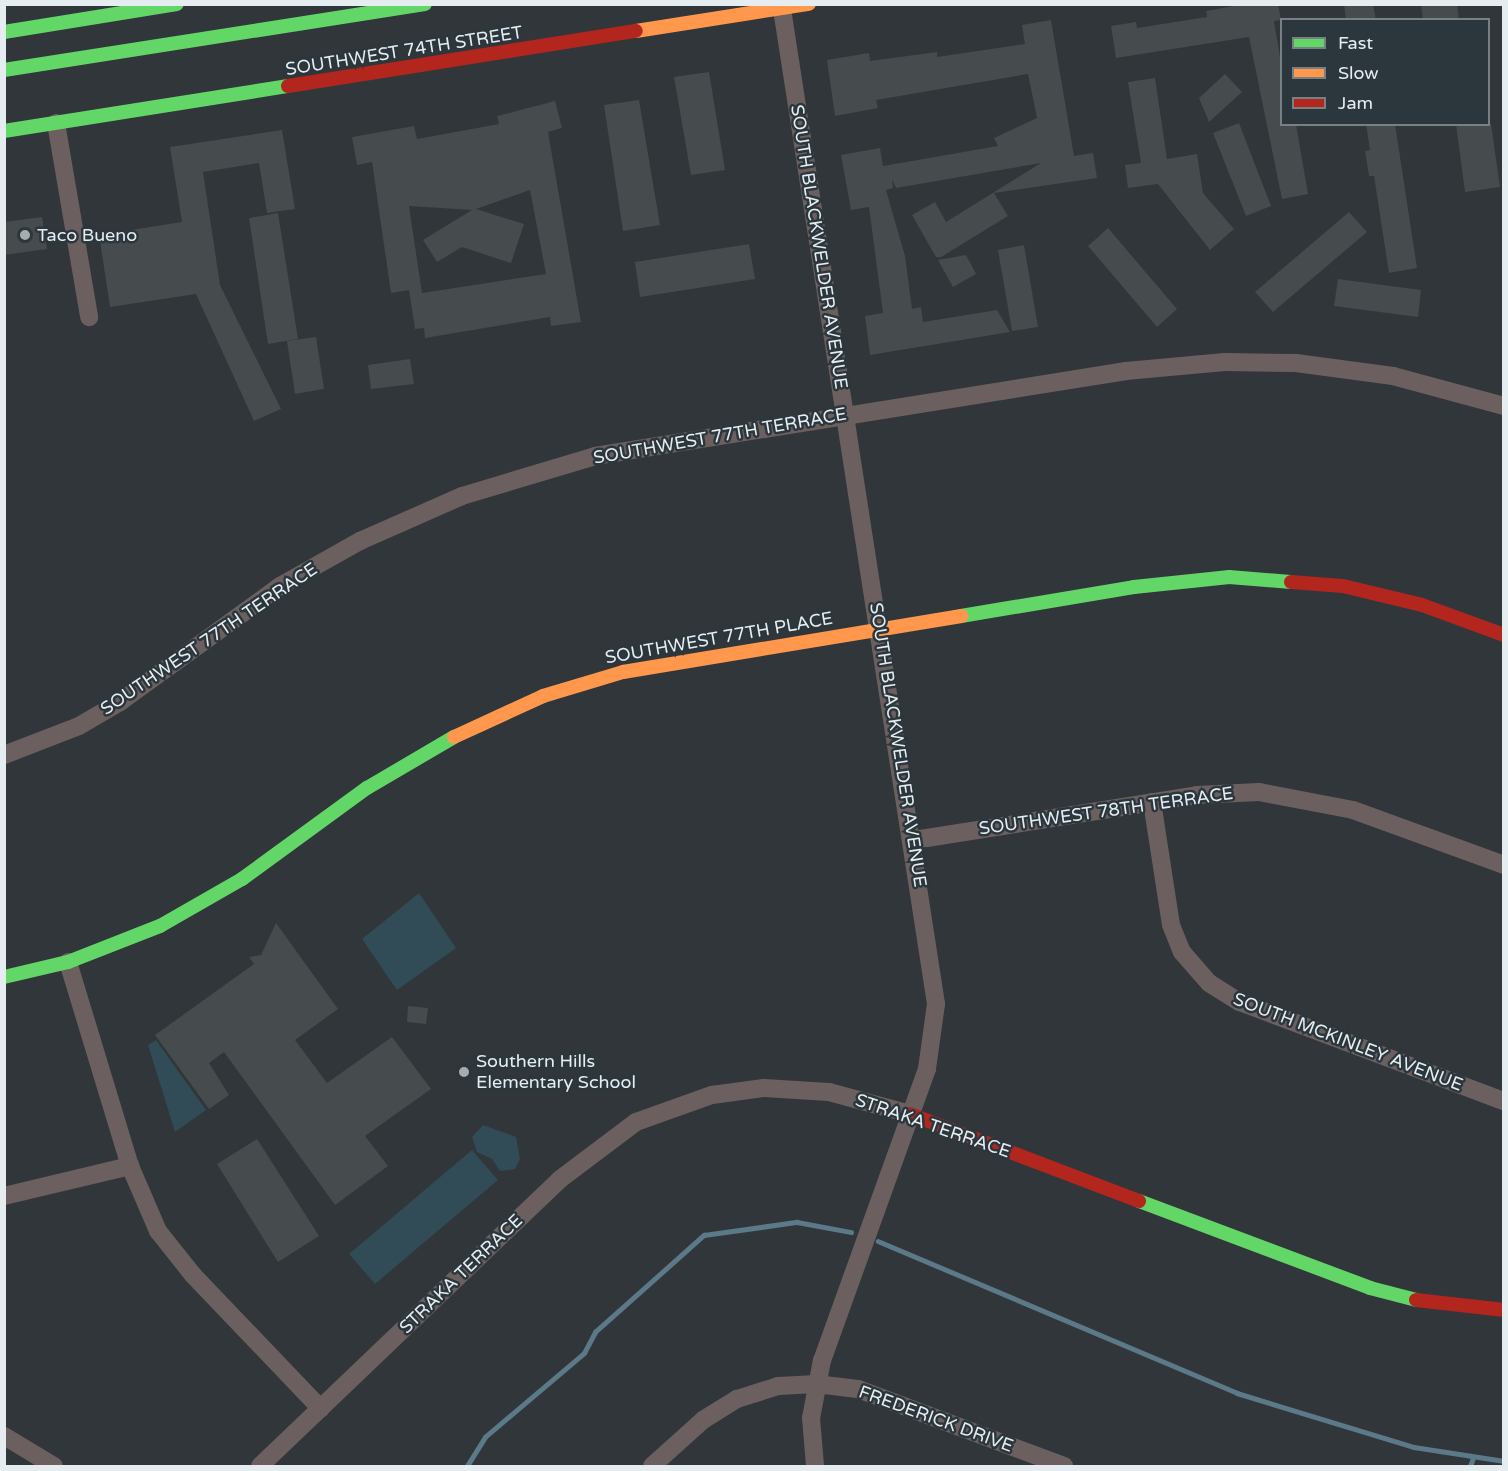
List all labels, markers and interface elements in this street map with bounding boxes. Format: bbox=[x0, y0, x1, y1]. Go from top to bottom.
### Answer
legend bbox=[1280, 18, 1490, 126]
street label: SOUTHWEST 74TH STREET bbox=[284, 22, 524, 80]
text: Fast bbox=[1338, 32, 1373, 54]
text: Slow bbox=[1338, 62, 1379, 84]
text: Jam bbox=[1338, 92, 1373, 114]
street label: SOUTH BLACKWELDER AVENUE bbox=[786, 103, 852, 391]
place label: Taco Bueno bbox=[37, 224, 137, 246]
marker: Taco Bueno bbox=[18, 228, 32, 242]
street label: SOUTHWEST 77TH TERRACE bbox=[592, 403, 848, 469]
street label: SOUTHWEST 77TH TERRACE bbox=[97, 558, 321, 720]
street label: SOUTH BLACKWELDER AVENUE bbox=[865, 601, 931, 889]
street label: SOUTHWEST 77TH PLACE bbox=[603, 607, 835, 669]
street label: SOUTHWEST 78TH TERRACE bbox=[977, 782, 1235, 840]
street label: SOUTH MCKINLEY AVENUE bbox=[1230, 988, 1466, 1096]
place label: Southern Hills Elementary School bbox=[476, 1051, 636, 1094]
marker: Southern Hills Elementary School bbox=[457, 1065, 471, 1079]
street label: STRAKA TERRACE bbox=[853, 1089, 1013, 1163]
street label: STRAKA TERRACE bbox=[395, 1210, 527, 1338]
street label: FREDERICK DRIVE bbox=[856, 1381, 1016, 1457]

